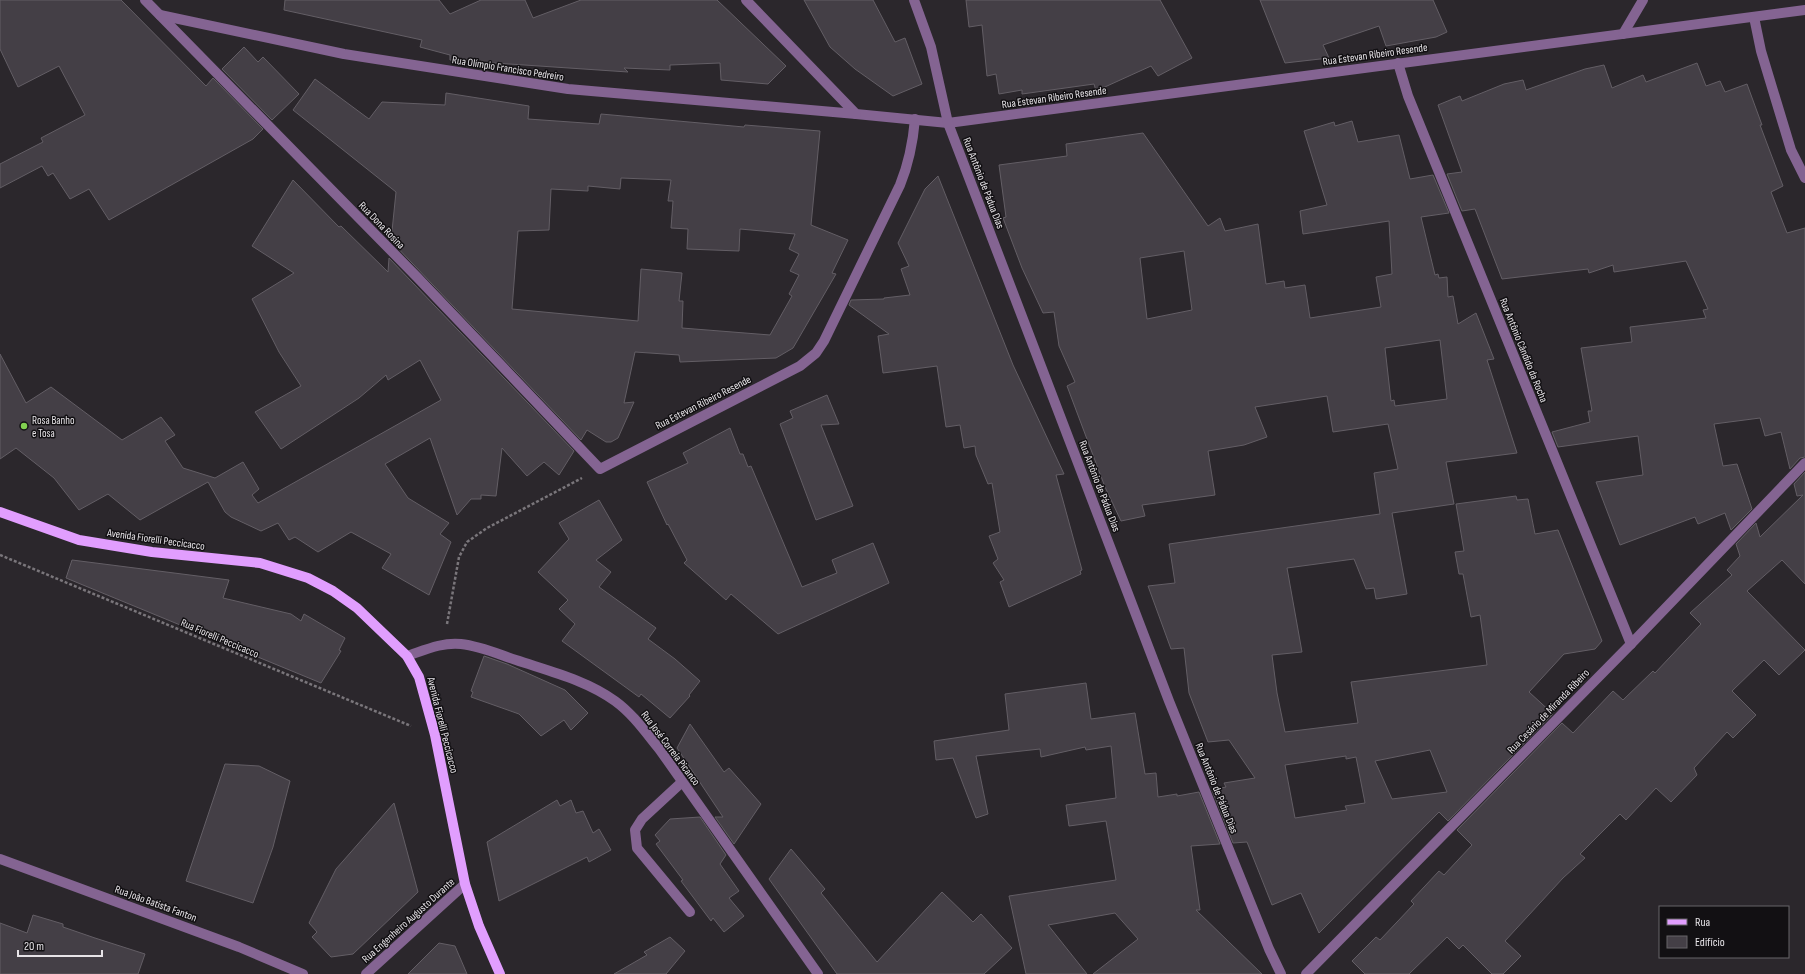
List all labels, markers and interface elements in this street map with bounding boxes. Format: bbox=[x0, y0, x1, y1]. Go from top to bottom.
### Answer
street label: Rua Estevan Ribeiro Resende bbox=[1322, 41, 1428, 68]
street label: Rua Olímpio Francisco Pedreiro bbox=[451, 53, 565, 84]
street label: Rua Estevan Ribeiro Resende bbox=[1001, 84, 1107, 111]
street label: Rua Antônio de Pádua Dias bbox=[960, 136, 1007, 231]
street label: Rua Dona Rosina bbox=[356, 199, 407, 252]
street label: Rua Antônio Cândido da Rocha bbox=[1497, 296, 1550, 404]
street label: Rua Estevan Ribeiro Resende bbox=[653, 373, 753, 432]
place label: Rosa Banho e Tosa bbox=[32, 414, 75, 440]
marker: Rosa Banho e Tosa bbox=[19, 421, 29, 431]
street label: Rua Antônio de Pádua Dias bbox=[1076, 439, 1123, 534]
street label: Avenida Fiorelli Peccicacco bbox=[105, 526, 206, 553]
street label: Rua Fiorelli Peccicacco bbox=[179, 616, 261, 661]
street label: Rua Cesário de Miranda Ribeiro bbox=[1505, 666, 1592, 756]
street label: Avenida Fiorelli Peccicacco bbox=[424, 675, 461, 775]
street label: Rua José Correia Picanco bbox=[638, 709, 703, 788]
street label: Rua Antônio de Pádua Dias bbox=[1192, 741, 1241, 835]
street label: Rua Engenheiro Augusto Durante bbox=[359, 875, 457, 965]
street label: Rua João Batista Fanton bbox=[113, 883, 199, 924]
legend bbox=[1659, 906, 1789, 958]
text: Rua bbox=[1695, 915, 1711, 930]
scale bar bbox=[18, 932, 102, 958]
text: Edifício bbox=[1695, 935, 1725, 950]
text: 20 m bbox=[24, 939, 44, 954]

